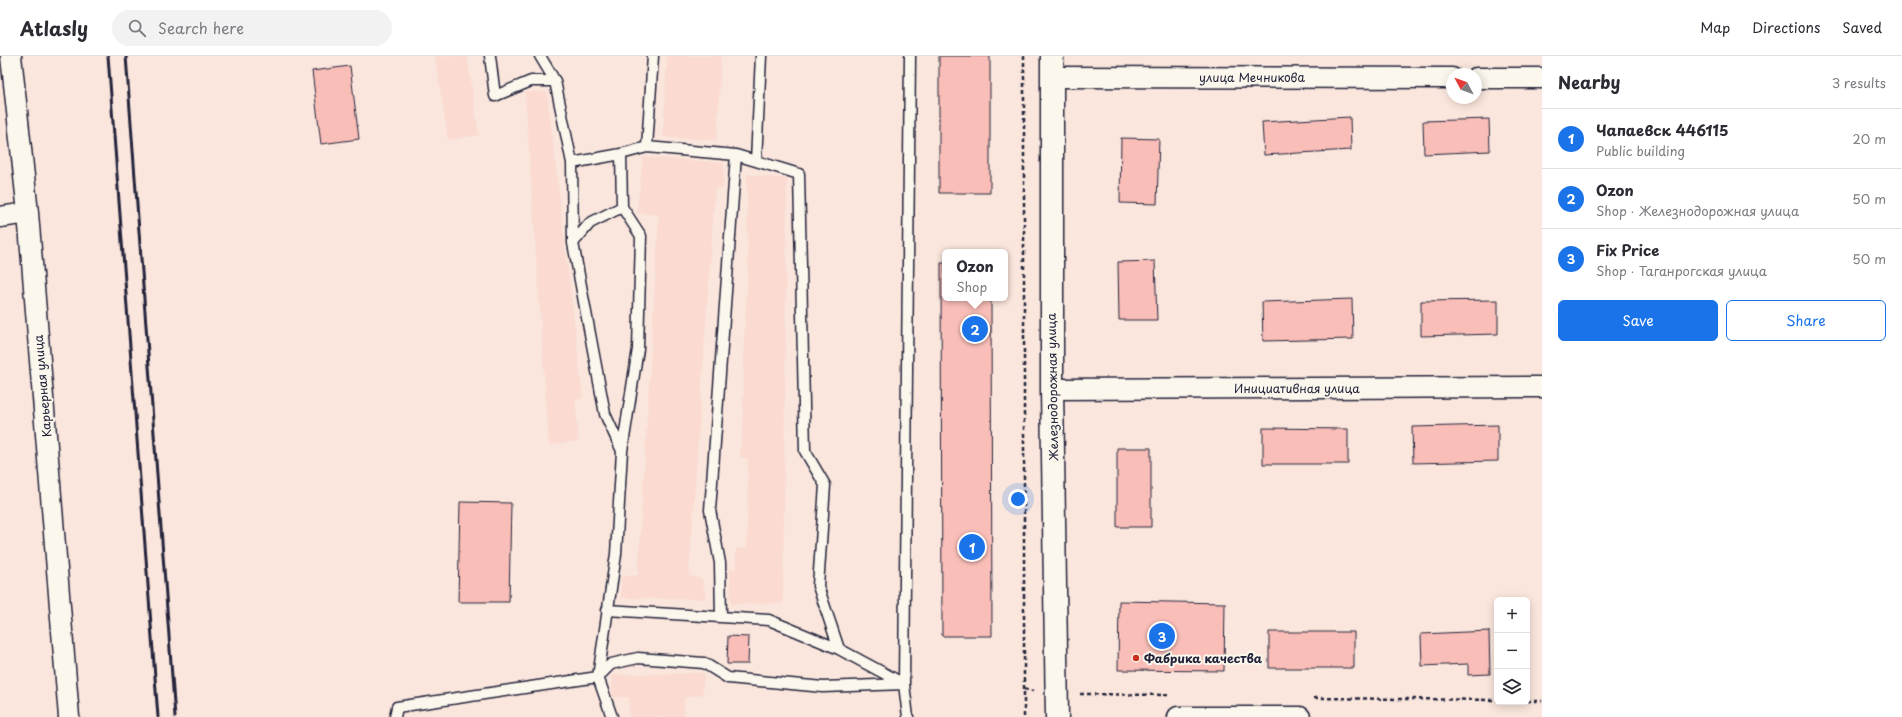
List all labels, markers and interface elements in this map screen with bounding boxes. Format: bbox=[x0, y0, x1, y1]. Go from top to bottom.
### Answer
search box bbox=[112, 10, 392, 46]
text: Atlasly bbox=[20, 14, 88, 42]
text: Search here bbox=[158, 16, 244, 39]
icon: search bbox=[126, 17, 148, 39]
text: Map bbox=[1700, 17, 1730, 38]
text: Directions bbox=[1752, 17, 1820, 38]
text: Saved bbox=[1842, 17, 1882, 38]
street label: улица Мечникова bbox=[1199, 68, 1306, 86]
north arrow bbox=[1446, 68, 1482, 104]
text: Nearby bbox=[1558, 69, 1620, 95]
text: 3 results bbox=[1832, 73, 1886, 92]
text: Чапаевск 446115 bbox=[1596, 118, 1729, 141]
text: 1 bbox=[1568, 129, 1574, 148]
text: 20 m bbox=[1852, 129, 1886, 148]
text: Public building bbox=[1596, 141, 1685, 160]
text: Ozon bbox=[1596, 178, 1634, 201]
text: 2 bbox=[1566, 189, 1576, 208]
text: 50 m bbox=[1852, 189, 1886, 208]
text: Shop · Железнодорожная улица bbox=[1596, 201, 1799, 220]
text: Fix Price bbox=[1596, 238, 1659, 261]
popup bbox=[942, 249, 1008, 301]
text: 3 bbox=[1567, 249, 1575, 268]
text: 50 m bbox=[1852, 249, 1886, 268]
text: Ozon bbox=[956, 254, 994, 277]
text: Shop · Таганрогская улица bbox=[1596, 261, 1767, 280]
text: Shop bbox=[956, 277, 987, 296]
button: Save bbox=[1558, 300, 1718, 341]
button: Share bbox=[1726, 300, 1886, 341]
street label: Железнодорожная улица bbox=[1042, 312, 1062, 461]
pin: 2 bbox=[962, 314, 988, 344]
street label: Карьерная улица bbox=[29, 334, 55, 438]
street label: Инициативная улица bbox=[1234, 379, 1360, 397]
your location bbox=[1008, 489, 1028, 509]
pin: 1 bbox=[959, 532, 985, 562]
map controls bbox=[1494, 597, 1530, 705]
button: + bbox=[1494, 597, 1530, 633]
pin: 3 bbox=[1149, 621, 1175, 651]
button: − bbox=[1494, 633, 1530, 669]
place label: Фабрика качества bbox=[1144, 649, 1263, 667]
marker: Фабрика качества bbox=[1131, 653, 1141, 663]
button: layers bbox=[1494, 669, 1530, 705]

